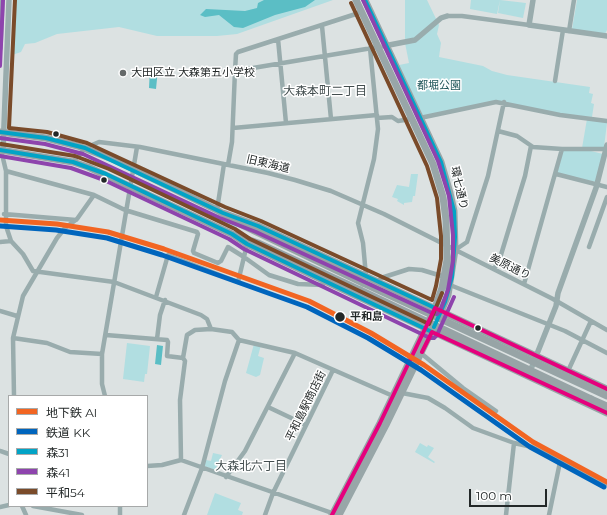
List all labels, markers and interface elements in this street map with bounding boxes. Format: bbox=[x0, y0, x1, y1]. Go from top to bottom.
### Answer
place label: 大田区立 大森第五小学校 bbox=[131, 66, 255, 80]
marker: 大田区立 大森第五小学校 bbox=[118, 68, 128, 78]
park label: 都堀公園 bbox=[417, 79, 461, 93]
district label: 大森本町二丁目 bbox=[283, 84, 367, 98]
unlabelled marker bbox=[51, 129, 61, 139]
street label: 旧東海道 bbox=[245, 153, 291, 175]
street label: 環七通り bbox=[448, 165, 470, 211]
unlabelled marker bbox=[99, 175, 109, 185]
street label: 美原通り bbox=[487, 251, 533, 283]
marker: 平和島 bbox=[333, 310, 347, 324]
place label: 平和島 bbox=[350, 310, 383, 324]
unlabelled marker bbox=[473, 323, 483, 333]
street label: 平和島駅商店街 bbox=[283, 369, 329, 443]
legend bbox=[8, 395, 148, 507]
text: 地下鉄 Al bbox=[46, 405, 97, 420]
text: 鉄道 KK bbox=[46, 425, 90, 440]
text: 森31 bbox=[46, 445, 69, 460]
district label: 大森北六丁目 bbox=[215, 459, 287, 473]
text: 森41 bbox=[46, 465, 70, 480]
scale bar bbox=[471, 481, 549, 507]
text: 平和54 bbox=[46, 485, 85, 500]
text: 100 m bbox=[476, 488, 512, 503]

